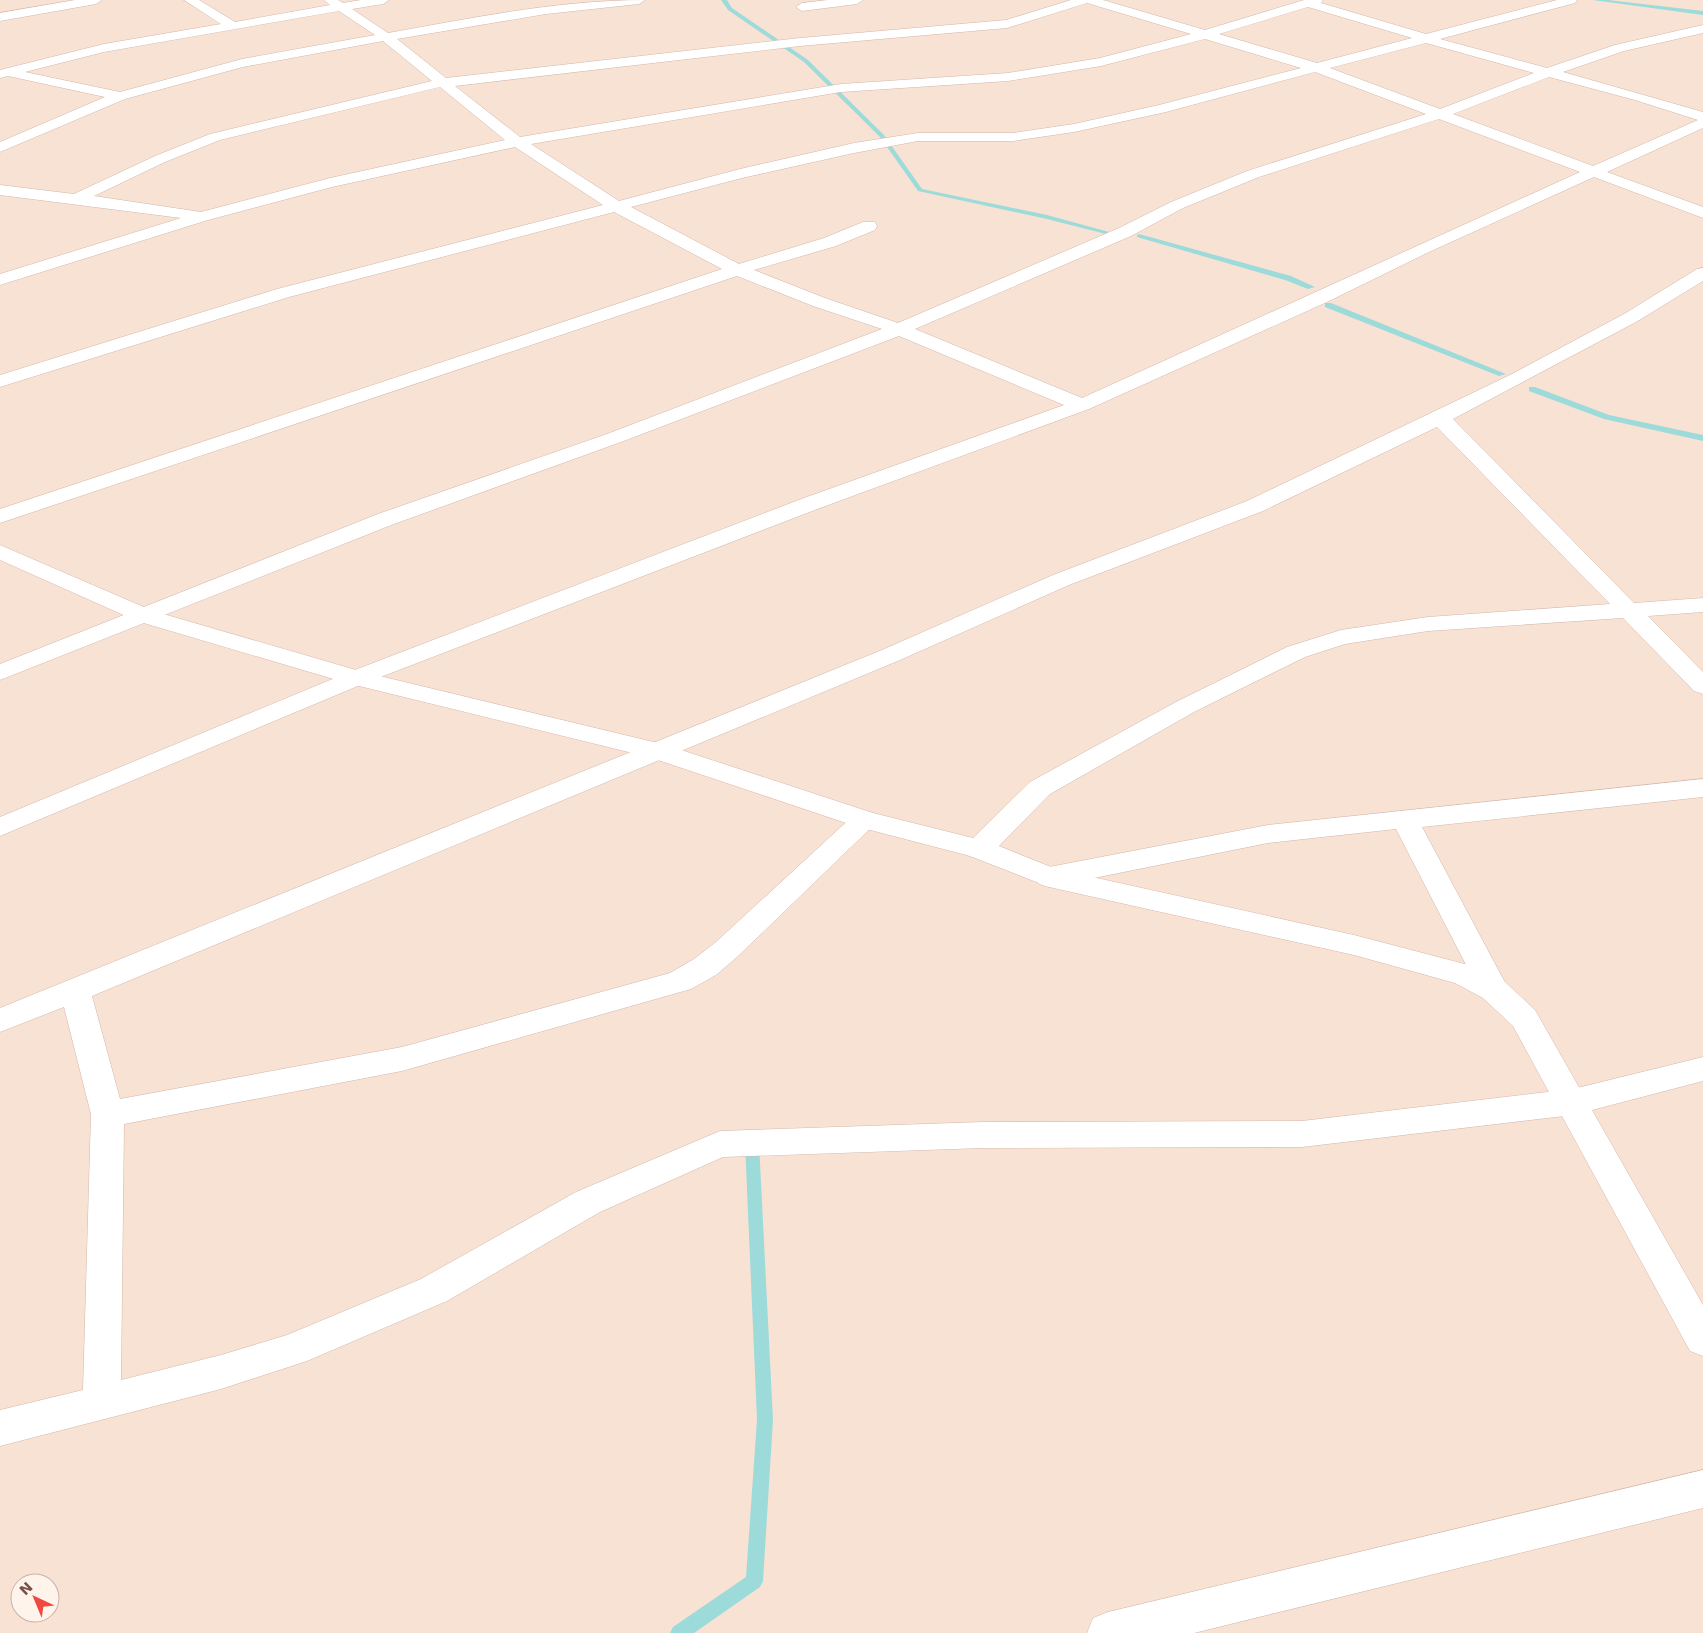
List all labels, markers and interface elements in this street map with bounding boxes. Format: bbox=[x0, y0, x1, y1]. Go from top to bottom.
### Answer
north arrow bbox=[10, 1573, 60, 1623]
text: N bbox=[16, 1579, 36, 1598]

